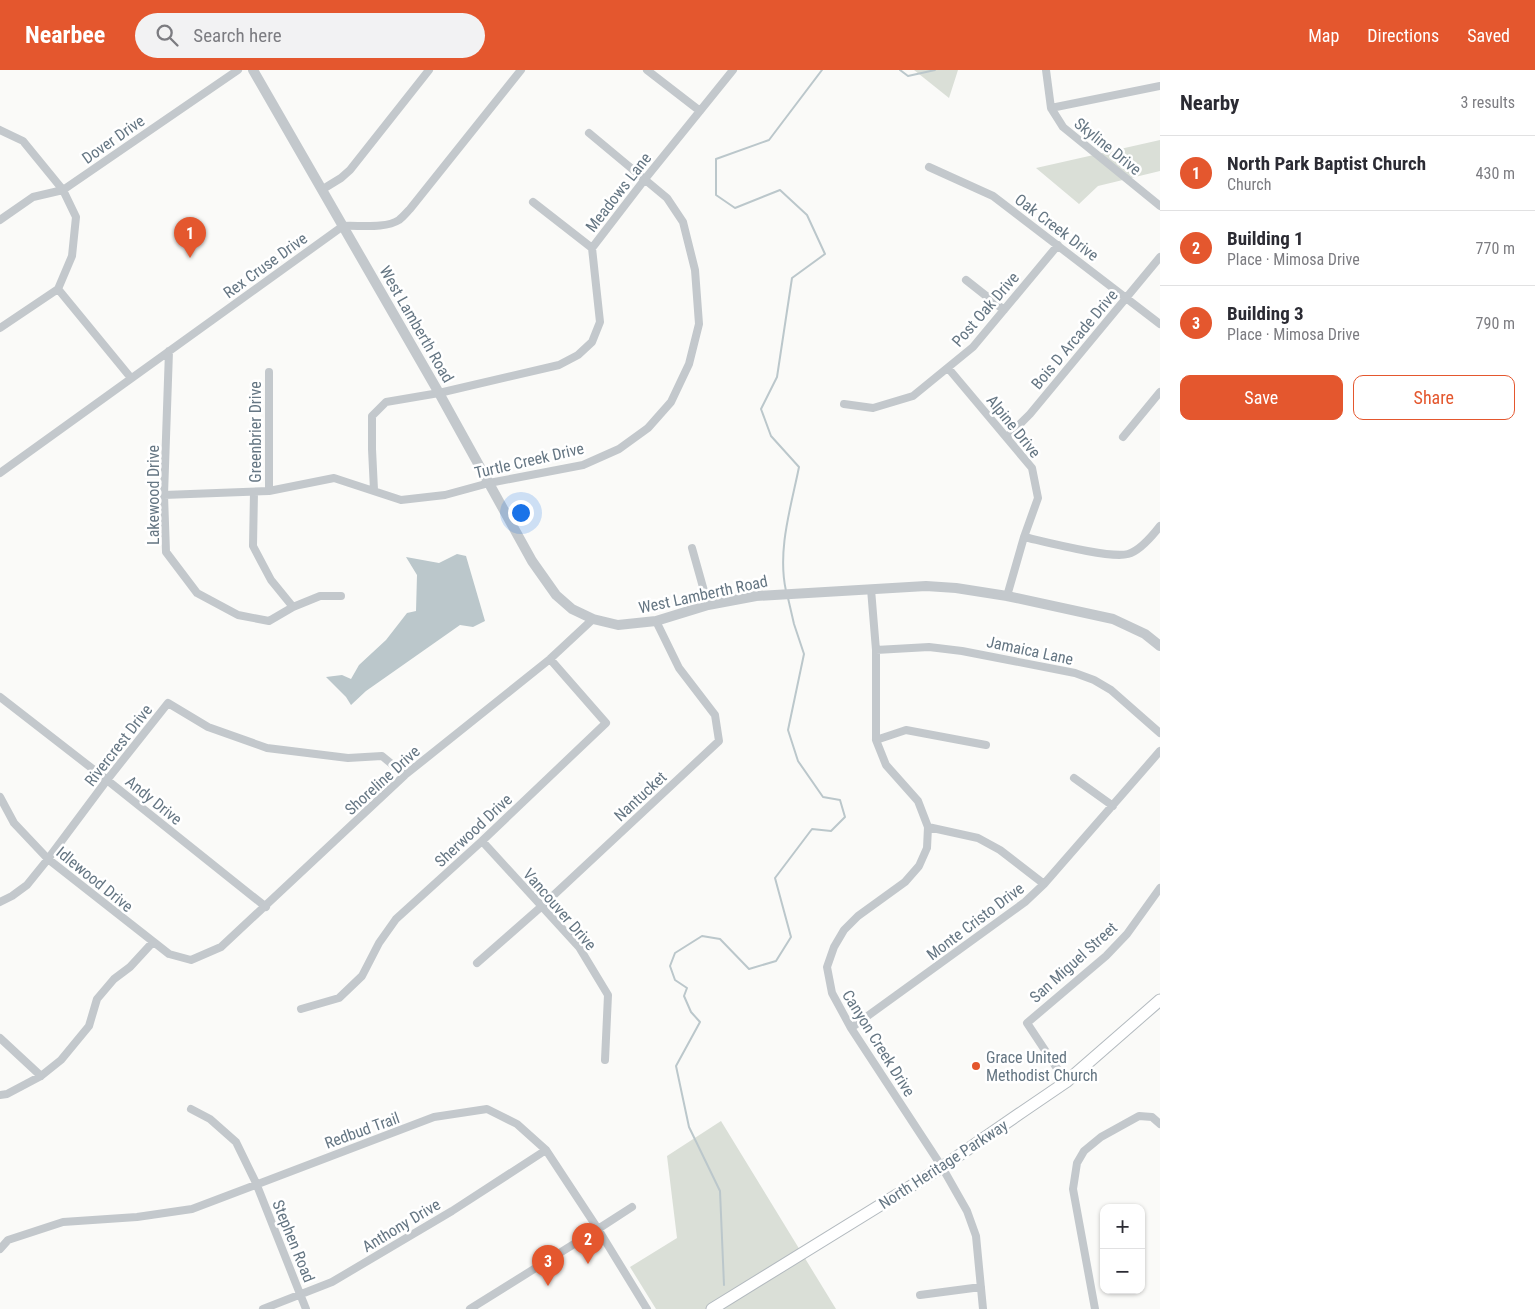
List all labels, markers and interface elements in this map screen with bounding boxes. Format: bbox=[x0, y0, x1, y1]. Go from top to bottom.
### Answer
search box bbox=[135, 13, 485, 58]
text: Nearbee bbox=[25, 21, 105, 49]
icon: search bbox=[153, 21, 181, 49]
text: Search here bbox=[193, 24, 282, 47]
text: Map bbox=[1308, 25, 1339, 46]
text: Directions bbox=[1367, 25, 1439, 46]
text: Saved bbox=[1467, 25, 1510, 46]
text: Nearby bbox=[1180, 91, 1239, 115]
text: 3 results bbox=[1460, 93, 1515, 112]
street label: Dover Drive bbox=[78, 111, 148, 168]
street label: Skyline Drive bbox=[1070, 114, 1145, 179]
street label: Meadows Lane bbox=[582, 149, 655, 236]
text: North Park Baptist Church bbox=[1227, 152, 1426, 175]
text: 1 bbox=[1192, 164, 1200, 183]
text: 430 m bbox=[1476, 164, 1515, 183]
text: Church bbox=[1227, 175, 1271, 194]
street label: Oak Creek Drive bbox=[1011, 190, 1102, 265]
pin: 1 bbox=[174, 217, 206, 258]
text: Building 1 bbox=[1227, 227, 1304, 250]
street label: Rex Cruse Drive bbox=[220, 229, 311, 302]
text: 2 bbox=[1192, 239, 1200, 258]
text: 770 m bbox=[1476, 239, 1515, 258]
text: Place · Mimosa Drive bbox=[1227, 250, 1360, 269]
street label: West Lamberth Road bbox=[375, 263, 458, 386]
street label: Post Oak Drive bbox=[948, 268, 1023, 351]
street label: Bois D Arcade Drive bbox=[1027, 286, 1122, 393]
text: Building 3 bbox=[1227, 302, 1304, 325]
text: 3 bbox=[1192, 314, 1200, 333]
text: 790 m bbox=[1476, 314, 1515, 333]
text: Place · Mimosa Drive bbox=[1227, 325, 1360, 344]
button: Save bbox=[1180, 375, 1343, 420]
button: Share bbox=[1353, 375, 1515, 420]
street label: Greenbrier Drive bbox=[246, 381, 265, 483]
street label: Alpine Drive bbox=[983, 391, 1045, 462]
street label: Turtle Creek Drive bbox=[473, 439, 586, 482]
street label: Lakewood Drive bbox=[144, 445, 163, 545]
your location bbox=[508, 500, 534, 526]
street label: West Lamberth Road bbox=[637, 572, 769, 617]
street label: Jamaica Lane bbox=[985, 632, 1075, 669]
street label: Rivercrest Drive bbox=[81, 701, 156, 790]
street label: Shoreline Drive bbox=[341, 742, 424, 819]
street label: Nantucket bbox=[610, 767, 671, 825]
street label: Andy Drive bbox=[122, 772, 186, 829]
street label: Sherwood Drive bbox=[431, 790, 516, 871]
street label: Idlewood Drive bbox=[53, 843, 137, 916]
street label: Vancouver Drive bbox=[519, 865, 600, 954]
street label: Monte Cristo Drive bbox=[923, 879, 1028, 964]
street label: San Miguel Street bbox=[1026, 918, 1121, 1007]
street label: Canyon Creek Drive bbox=[838, 986, 919, 1100]
place label: Grace United Methodist Church bbox=[986, 1048, 1098, 1085]
marker: Grace United Methodist Church bbox=[970, 1060, 982, 1072]
street label: Redbud Trail bbox=[322, 1108, 402, 1153]
street label: North Heritage Parkway bbox=[875, 1115, 1012, 1213]
street label: Anthony Drive bbox=[359, 1195, 444, 1256]
street label: Stephen Road bbox=[268, 1197, 319, 1285]
map controls bbox=[1100, 1204, 1145, 1294]
button: + bbox=[1100, 1204, 1145, 1249]
pin: 2 bbox=[572, 1223, 604, 1264]
pin: 3 bbox=[532, 1245, 564, 1286]
button: − bbox=[1100, 1249, 1145, 1294]

